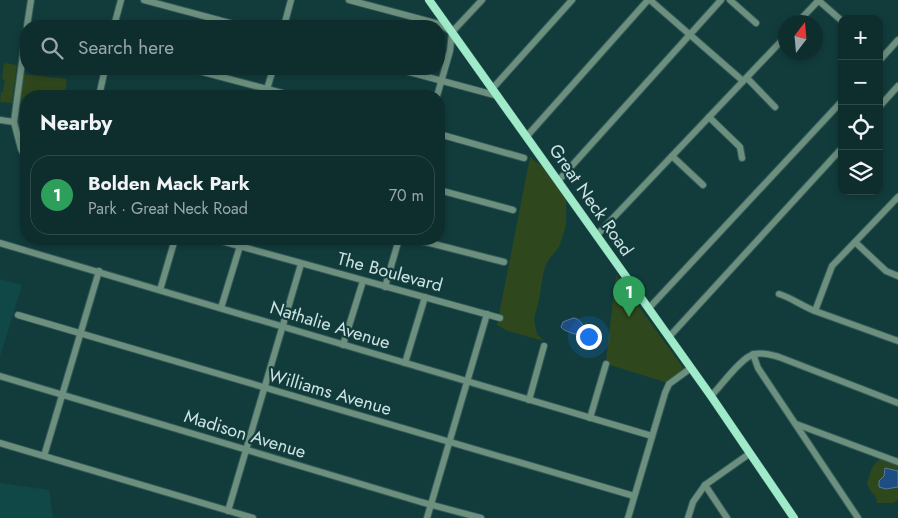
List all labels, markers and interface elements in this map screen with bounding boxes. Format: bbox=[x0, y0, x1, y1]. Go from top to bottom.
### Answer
north arrow bbox=[778, 15, 823, 60]
map controls bbox=[838, 15, 883, 195]
button: + bbox=[838, 15, 883, 60]
search box bbox=[20, 20, 445, 75]
icon: search bbox=[38, 34, 66, 62]
text: Search here bbox=[78, 34, 174, 61]
button: − bbox=[838, 60, 883, 105]
button: locate bbox=[838, 105, 883, 150]
text: Nearby bbox=[40, 108, 112, 138]
street label: Great Neck Road bbox=[543, 139, 639, 261]
button: layers bbox=[838, 150, 883, 195]
text: Bolden Mack Park bbox=[88, 170, 250, 197]
text: 1 bbox=[53, 184, 61, 207]
text: 70 m bbox=[389, 184, 424, 207]
text: Park · Great Neck Road bbox=[88, 197, 248, 220]
street label: The Boulevard bbox=[334, 245, 446, 299]
pin: 1 bbox=[613, 276, 645, 317]
street label: Nathalie Avenue bbox=[267, 294, 393, 356]
your location bbox=[576, 324, 602, 350]
street label: Williams Avenue bbox=[265, 362, 395, 422]
street label: Madison Avenue bbox=[181, 403, 309, 465]

